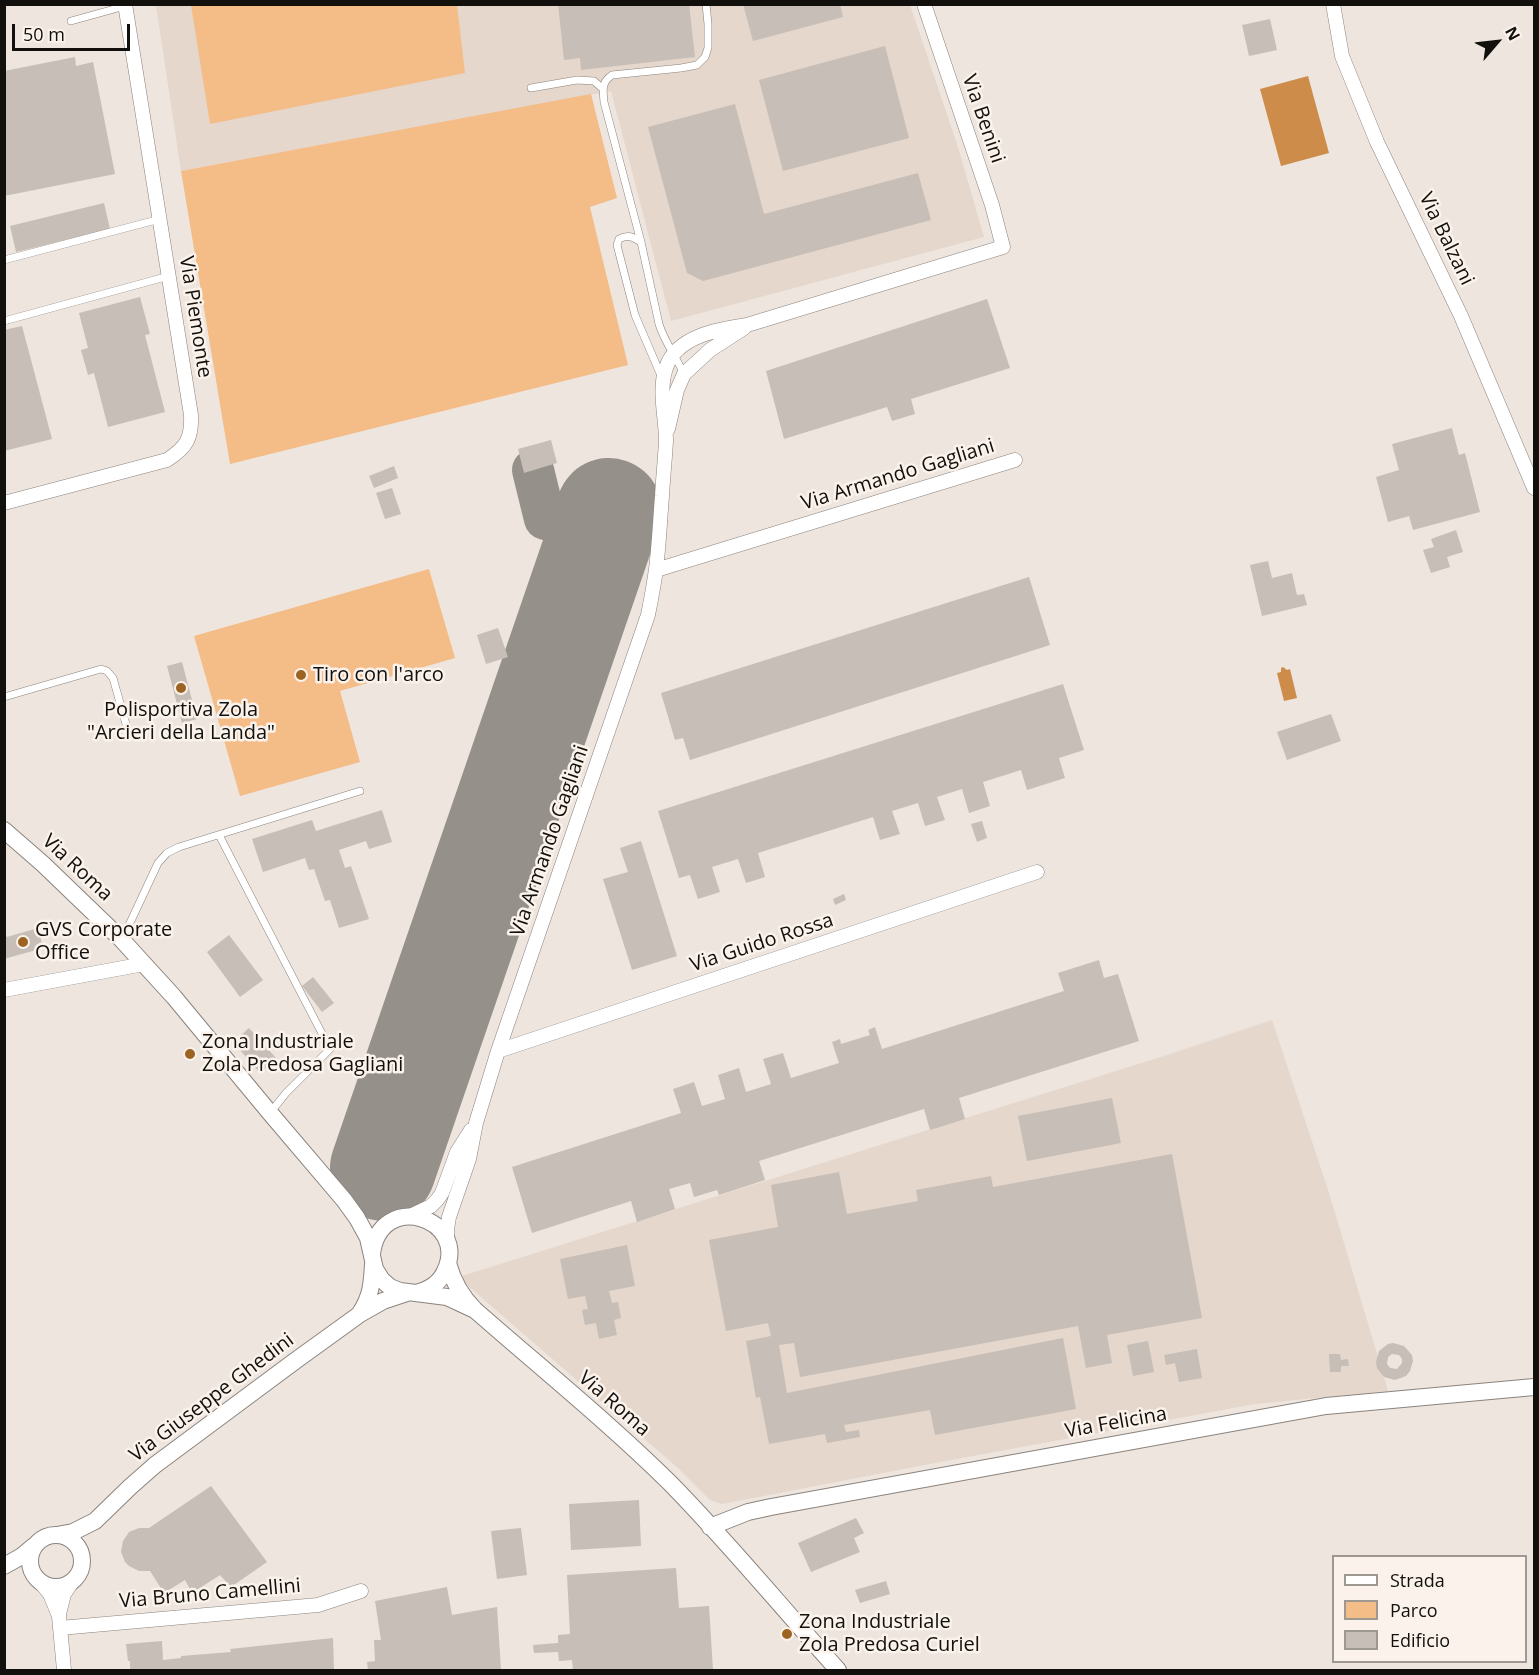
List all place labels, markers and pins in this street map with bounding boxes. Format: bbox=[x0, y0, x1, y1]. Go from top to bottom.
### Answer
place label: Tiro con l'arco bbox=[313, 663, 444, 687]
marker: Tiro con l'arco bbox=[294, 668, 308, 682]
marker: Polisportiva Zola "Arcieri della Landa" bbox=[174, 681, 188, 695]
place label: Polisportiva Zola "Arcieri della Landa" bbox=[87, 698, 275, 745]
place label: GVS Corporate Office bbox=[35, 918, 172, 965]
marker: GVS Corporate Office bbox=[16, 935, 30, 949]
place label: Zona Industriale Zola Predosa Gagliani bbox=[202, 1030, 403, 1077]
marker: Zona Industriale Zola Predosa Gagliani bbox=[183, 1047, 197, 1061]
place label: Zona Industriale Zola Predosa Curiel bbox=[799, 1610, 980, 1657]
marker: Zona Industriale Zola Predosa Curiel bbox=[780, 1627, 794, 1641]

